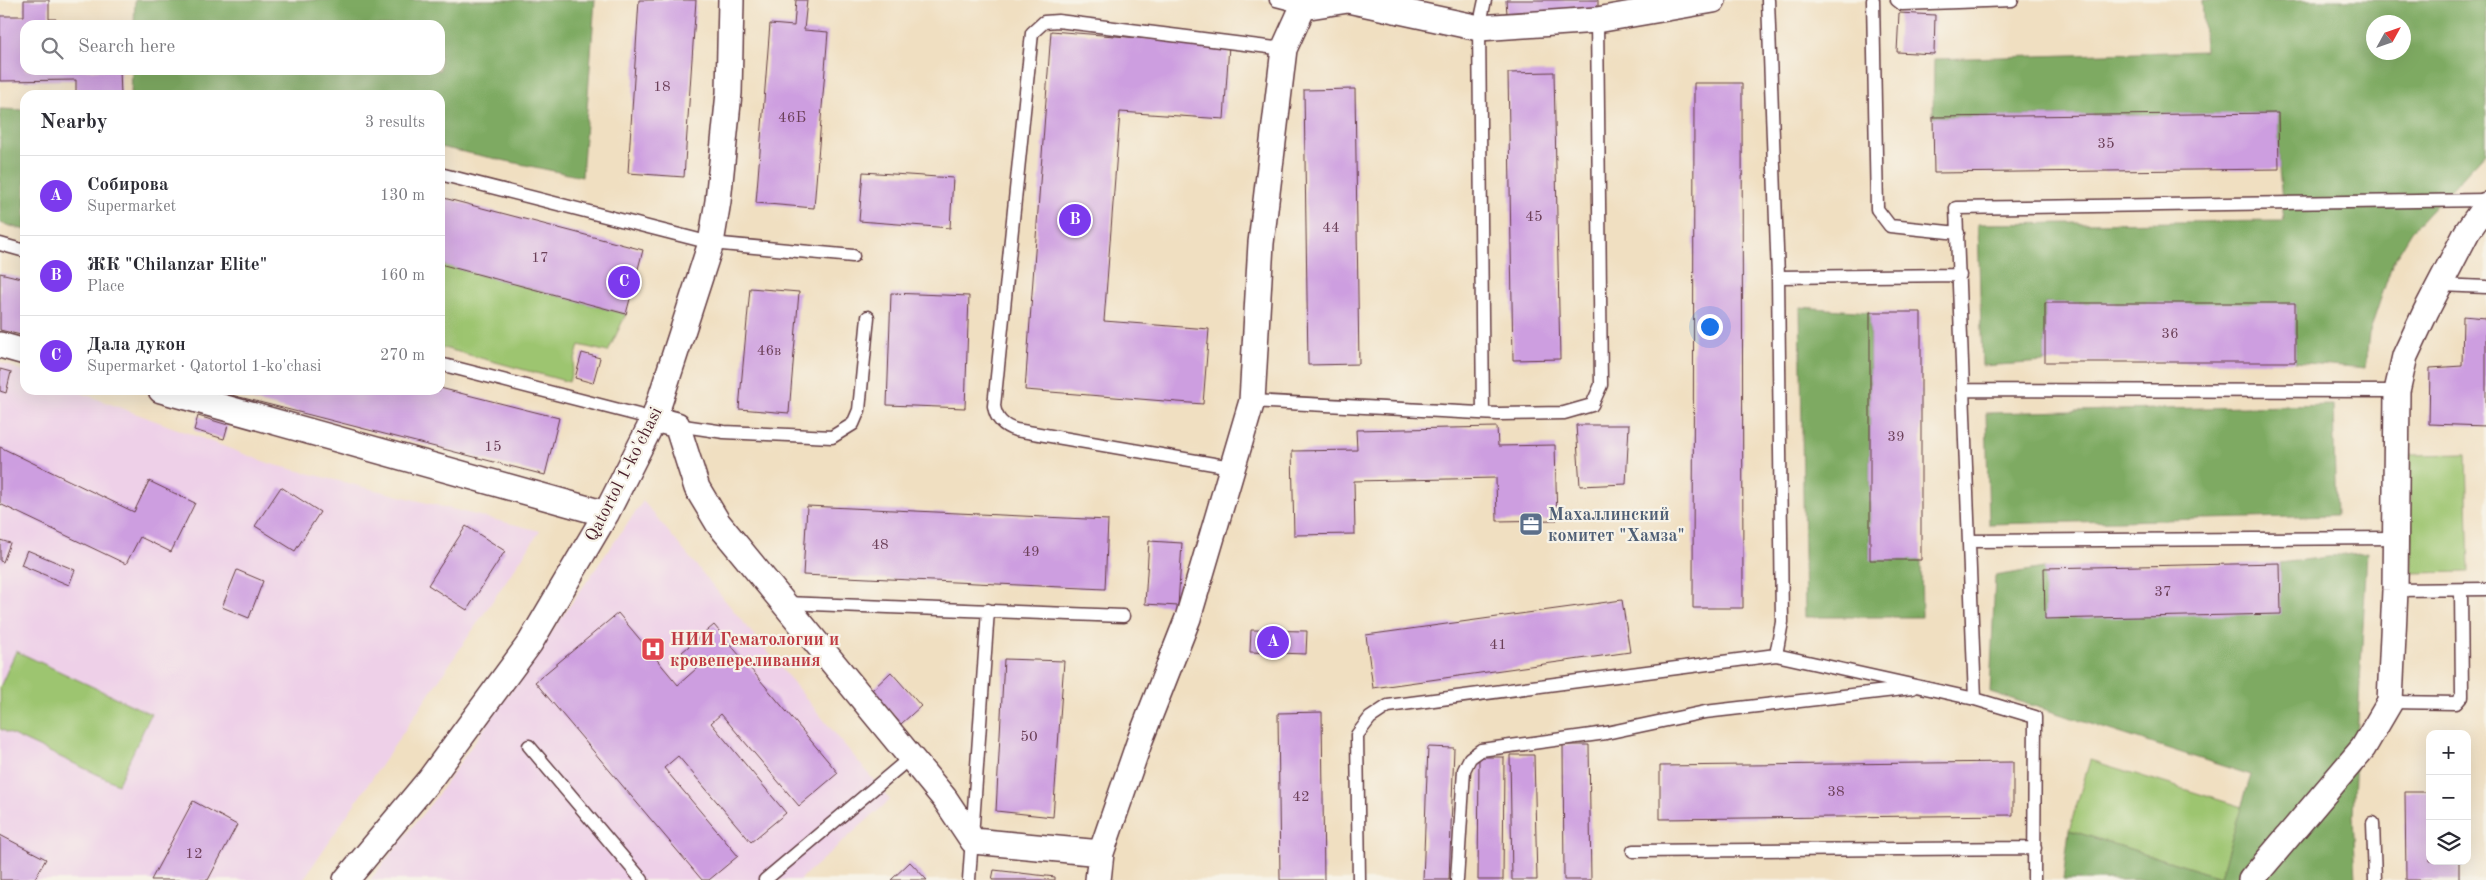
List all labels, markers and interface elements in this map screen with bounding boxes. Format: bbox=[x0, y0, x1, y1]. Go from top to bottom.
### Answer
north arrow bbox=[2366, 15, 2411, 60]
search box bbox=[20, 20, 445, 75]
icon: search bbox=[38, 34, 66, 62]
text: Search here bbox=[78, 38, 175, 57]
house number: 18 bbox=[653, 80, 671, 95]
house number: 46Б bbox=[778, 111, 806, 126]
text: Nearby bbox=[40, 112, 108, 133]
text: 3 results bbox=[365, 115, 425, 131]
house number: 35 bbox=[2097, 137, 2115, 152]
text: Собирова bbox=[87, 176, 169, 195]
text: A bbox=[50, 188, 62, 204]
text: 130 m bbox=[380, 188, 425, 204]
text: Supermarket bbox=[87, 199, 176, 215]
pin: B bbox=[1059, 201, 1091, 239]
house number: 45 bbox=[1525, 210, 1543, 225]
house number: 44 bbox=[1322, 221, 1340, 236]
house number: 17 bbox=[531, 251, 549, 266]
text: ЖК "Chilanzar Elite" bbox=[87, 256, 267, 275]
pin: C bbox=[608, 263, 640, 301]
text: B bbox=[50, 268, 62, 284]
text: 160 m bbox=[380, 268, 425, 284]
text: Place bbox=[87, 279, 124, 295]
your location bbox=[1697, 314, 1723, 340]
house number: 36 bbox=[2161, 327, 2179, 342]
text: Дала дукон bbox=[87, 336, 186, 355]
house number: 46в bbox=[757, 344, 781, 359]
text: C bbox=[51, 348, 61, 364]
text: 270 m bbox=[380, 348, 425, 364]
text: Supermarket · Qatortol 1-ko'chasi bbox=[87, 359, 321, 375]
street label: Qatortol 1-ko'chasi bbox=[582, 404, 666, 545]
house number: 39 bbox=[1887, 430, 1905, 445]
house number: 15 bbox=[484, 440, 502, 455]
place label: Махаллинский комитет "Хамза" bbox=[1548, 506, 1685, 545]
office icon: Махаллинский комитет "Хамза" bbox=[1518, 511, 1544, 537]
house number: 48 bbox=[871, 538, 889, 553]
house number: 49 bbox=[1022, 545, 1040, 560]
house number: 37 bbox=[2154, 585, 2172, 600]
pin: A bbox=[1257, 623, 1289, 661]
place label: НИИ Гематологии и кровепереливания bbox=[670, 631, 839, 670]
hospital icon: НИИ Гематологии и кровепереливания bbox=[640, 636, 666, 662]
house number: 41 bbox=[1489, 638, 1507, 653]
house number: 50 bbox=[1020, 730, 1038, 745]
map controls bbox=[2426, 730, 2471, 865]
button: + bbox=[2426, 730, 2471, 775]
button: − bbox=[2426, 775, 2471, 820]
house number: 38 bbox=[1827, 785, 1845, 800]
house number: 42 bbox=[1292, 790, 1310, 805]
button: layers bbox=[2426, 820, 2471, 865]
house number: 12 bbox=[185, 847, 203, 862]

